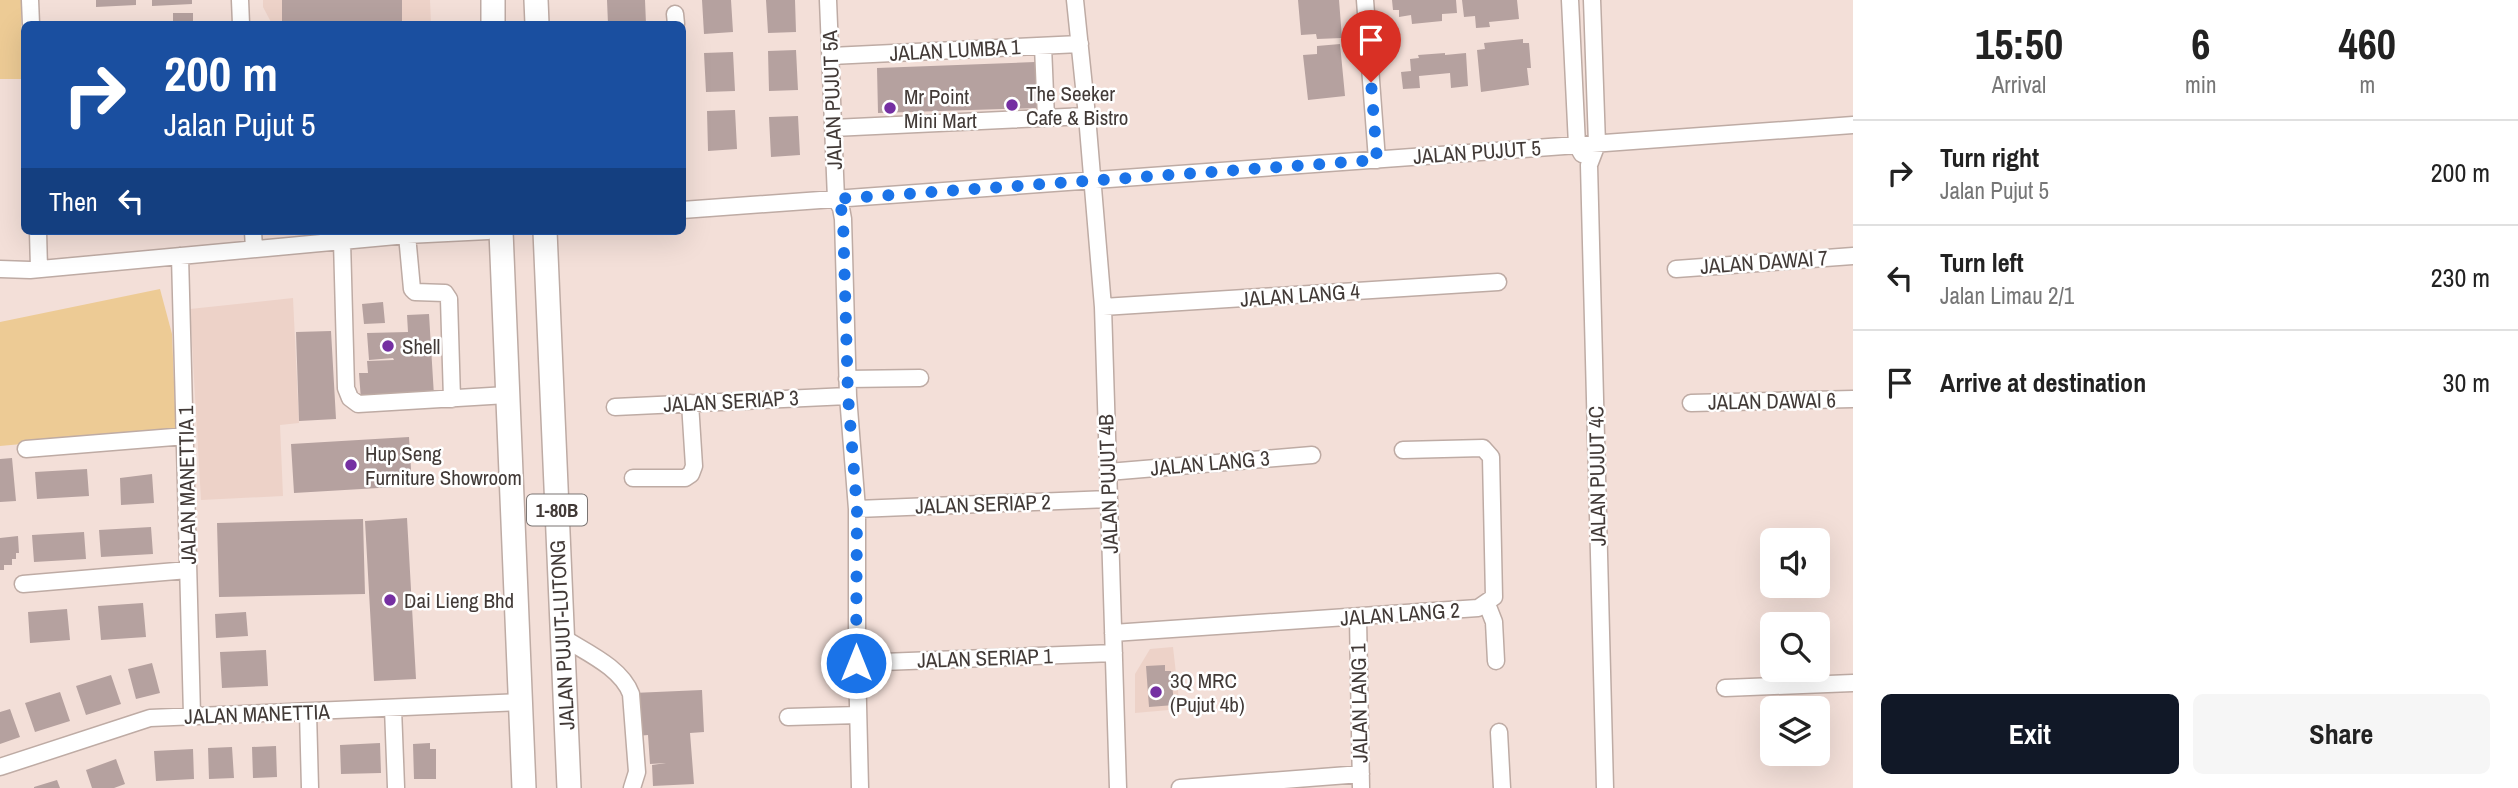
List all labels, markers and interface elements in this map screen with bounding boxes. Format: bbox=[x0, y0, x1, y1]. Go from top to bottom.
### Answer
pin bbox=[1341, 10, 1401, 82]
text: 15:50 bbox=[1975, 16, 2063, 72]
text: 6 bbox=[2191, 16, 2210, 72]
text: 460 bbox=[2339, 16, 2396, 72]
icon: arrive bbox=[1352, 21, 1390, 59]
street label: JALAN PUJUT 5A bbox=[815, 29, 849, 170]
street label: JALAN LUMBA 1 bbox=[889, 32, 1022, 68]
text: 200 m bbox=[164, 40, 278, 106]
icon: right bbox=[49, 49, 140, 140]
text: Arrival bbox=[1992, 69, 2046, 100]
text: min bbox=[2185, 69, 2217, 100]
text: m bbox=[2359, 69, 2375, 100]
place label: The Seeker Cafe & Bistro bbox=[1026, 79, 1128, 132]
place label: Mr Point Mini Mart bbox=[904, 82, 977, 135]
marker: The Seeker Cafe & Bistro bbox=[1004, 97, 1020, 113]
marker: Mr Point Mini Mart bbox=[882, 100, 898, 116]
text: Jalan Pujut 5 bbox=[164, 103, 316, 146]
street label: JALAN PUJUT 5 bbox=[1412, 133, 1542, 171]
text: Turn right bbox=[1940, 140, 2039, 175]
icon: right bbox=[1881, 154, 1919, 192]
text: 200 m bbox=[2431, 155, 2490, 190]
text: Jalan Pujut 5 bbox=[1940, 175, 2049, 206]
icon: left bbox=[112, 182, 150, 220]
text: Then bbox=[49, 184, 98, 219]
street label: JALAN DAWAI 7 bbox=[1699, 243, 1829, 281]
text: Turn left bbox=[1940, 245, 2024, 280]
icon: left bbox=[1881, 259, 1919, 297]
text: 230 m bbox=[2431, 260, 2490, 295]
street label: JALAN LANG 4 bbox=[1239, 276, 1361, 314]
text: Jalan Limau 2/1 bbox=[1940, 280, 2074, 311]
place label: Shell bbox=[402, 332, 440, 361]
marker: Shell bbox=[380, 338, 396, 354]
icon: arrive bbox=[1881, 364, 1919, 402]
text: Arrive at destination bbox=[1940, 365, 2146, 400]
text: 30 m bbox=[2443, 365, 2490, 400]
street label: JALAN SERIAP 3 bbox=[663, 383, 799, 419]
street label: JALAN DAWAI 6 bbox=[1708, 385, 1836, 417]
street label: JALAN MANETTIA 1 bbox=[171, 405, 203, 565]
street label: JALAN PUJUT 4C bbox=[1581, 406, 1613, 546]
street label: JALAN PUJUT 4B bbox=[1091, 414, 1125, 554]
place label: Hup Seng Furniture Showroom bbox=[365, 439, 522, 492]
street label: JALAN LANG 3 bbox=[1149, 443, 1271, 483]
marker: Hup Seng Furniture Showroom bbox=[343, 457, 359, 473]
street label: JALAN SERIAP 2 bbox=[915, 487, 1051, 521]
road number: 1-80B bbox=[527, 495, 587, 526]
map controls bbox=[1760, 528, 1830, 766]
button: sound bbox=[1760, 528, 1830, 598]
street label: JALAN PUJUT-LUTONG bbox=[543, 539, 581, 731]
place label: Dai Lieng Bhd bbox=[404, 586, 514, 615]
marker: Dai Lieng Bhd bbox=[382, 592, 398, 608]
street label: JALAN LANG 2 bbox=[1339, 595, 1461, 633]
button: search bbox=[1760, 612, 1830, 682]
position arrow bbox=[819, 626, 893, 700]
street label: JALAN SERIAP 1 bbox=[917, 641, 1054, 675]
street label: JALAN LANG 1 bbox=[1343, 643, 1375, 763]
place label: 3Q MRC (Pujut 4b) bbox=[1170, 666, 1245, 719]
marker: 3Q MRC (Pujut 4b) bbox=[1148, 684, 1164, 700]
button: Exit bbox=[1881, 694, 2179, 774]
button: Share bbox=[2193, 694, 2490, 774]
button: layers bbox=[1760, 696, 1830, 766]
street label: JALAN MANETTIA bbox=[184, 697, 331, 731]

